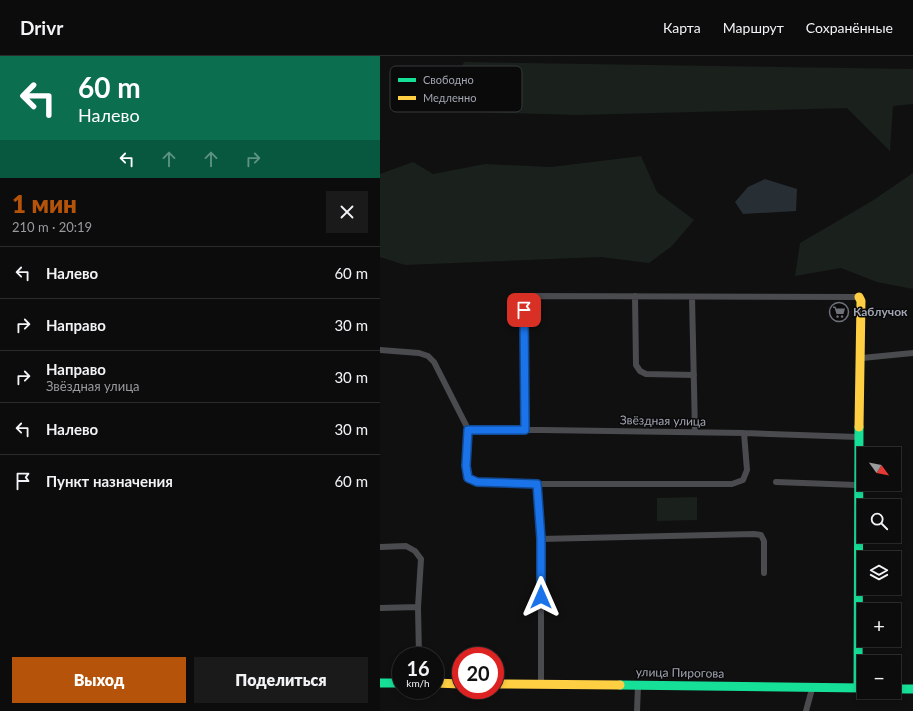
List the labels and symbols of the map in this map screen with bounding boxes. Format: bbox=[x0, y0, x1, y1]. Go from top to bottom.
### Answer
legend bbox=[390, 66, 522, 112]
text: Свободно bbox=[423, 73, 474, 86]
text: Медленно bbox=[423, 91, 476, 104]
pin bbox=[507, 293, 541, 327]
supermarket icon: Каблучок bbox=[828, 301, 850, 323]
place label: Каблучок bbox=[853, 304, 908, 319]
street label: Звёздная улица bbox=[620, 412, 706, 429]
north arrow bbox=[857, 447, 901, 491]
position arrow bbox=[520, 576, 562, 618]
speed limit sign: 20 bbox=[452, 647, 504, 699]
street label: улица Пирогова bbox=[636, 664, 724, 681]

